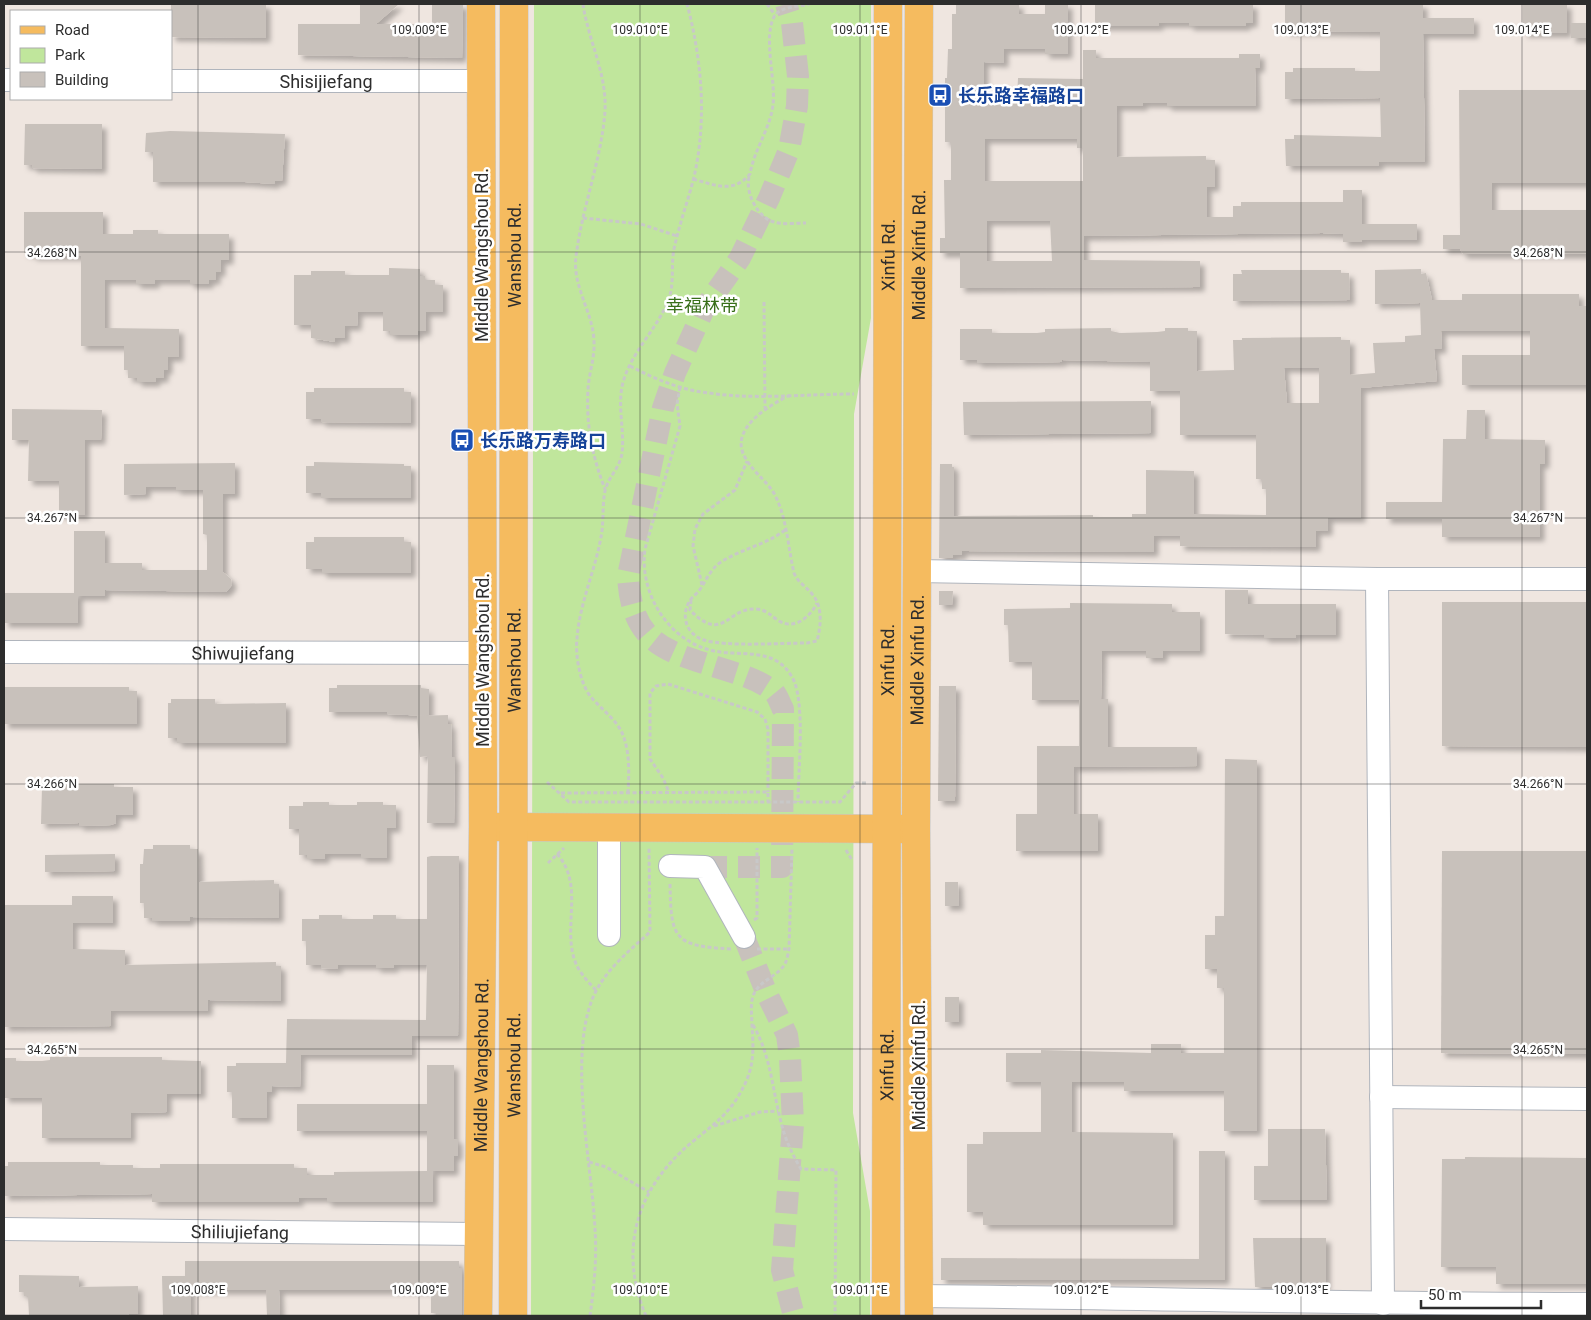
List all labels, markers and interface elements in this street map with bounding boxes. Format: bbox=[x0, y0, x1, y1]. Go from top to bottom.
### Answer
legend bbox=[10, 10, 172, 100]
text: Road bbox=[55, 21, 89, 39]
text: 109.009°E bbox=[392, 23, 447, 37]
text: 109.010°E bbox=[613, 23, 668, 37]
text: 109.011°E bbox=[833, 23, 888, 37]
text: 109.012°E bbox=[1054, 23, 1109, 37]
text: 109.013°E bbox=[1274, 23, 1329, 37]
text: 109.014°E bbox=[1495, 23, 1550, 37]
text: Park bbox=[55, 46, 86, 64]
text: Building bbox=[55, 71, 109, 89]
street label: Shisijiefang bbox=[279, 71, 373, 92]
bus stop icon: 长乐路幸福路口 bbox=[927, 82, 953, 108]
place label: 长乐路幸福路口 bbox=[958, 85, 1084, 106]
street label: Middle Wangshou Rd. bbox=[471, 168, 492, 342]
street label: Middle Xinfu Rd. bbox=[907, 189, 929, 321]
street label: Wanshou Rd. bbox=[503, 202, 524, 308]
street label: Xinfu Rd. bbox=[877, 219, 898, 291]
text: 34.268°N bbox=[27, 246, 77, 260]
text: 34.268°N bbox=[1513, 246, 1563, 260]
park label: 幸福林带 bbox=[666, 295, 738, 316]
bus stop icon: 长乐路万寿路口 bbox=[449, 427, 475, 453]
place label: 长乐路万寿路口 bbox=[480, 430, 606, 451]
text: 34.267°N bbox=[27, 511, 77, 525]
text: 34.267°N bbox=[1513, 511, 1563, 525]
street label: Middle Wangshou Rd. bbox=[472, 573, 493, 747]
street label: Middle Xinfu Rd. bbox=[906, 594, 927, 726]
street label: Wanshou Rd. bbox=[503, 607, 524, 713]
street label: Xinfu Rd. bbox=[876, 624, 898, 696]
street label: Shiwujiefang bbox=[192, 642, 294, 663]
text: 34.266°N bbox=[27, 777, 77, 791]
text: 34.266°N bbox=[1513, 777, 1563, 791]
street label: Middle Wangshou Rd. bbox=[469, 978, 492, 1152]
street label: Middle Xinfu Rd. bbox=[908, 999, 929, 1131]
street label: Wanshou Rd. bbox=[503, 1012, 524, 1118]
street label: Xinfu Rd. bbox=[876, 1029, 897, 1101]
text: 34.265°N bbox=[27, 1043, 77, 1057]
text: 34.265°N bbox=[1513, 1043, 1563, 1057]
street label: Shiliujiefang bbox=[191, 1220, 289, 1243]
scale bar bbox=[1421, 1278, 1541, 1310]
text: 109.008°E bbox=[171, 1283, 226, 1297]
text: 109.009°E bbox=[392, 1283, 447, 1297]
text: 109.010°E bbox=[613, 1283, 668, 1297]
text: 109.011°E bbox=[833, 1283, 888, 1297]
text: 109.012°E bbox=[1054, 1283, 1109, 1297]
text: 109.013°E bbox=[1274, 1283, 1329, 1297]
text: 50 m bbox=[1428, 1286, 1462, 1304]

